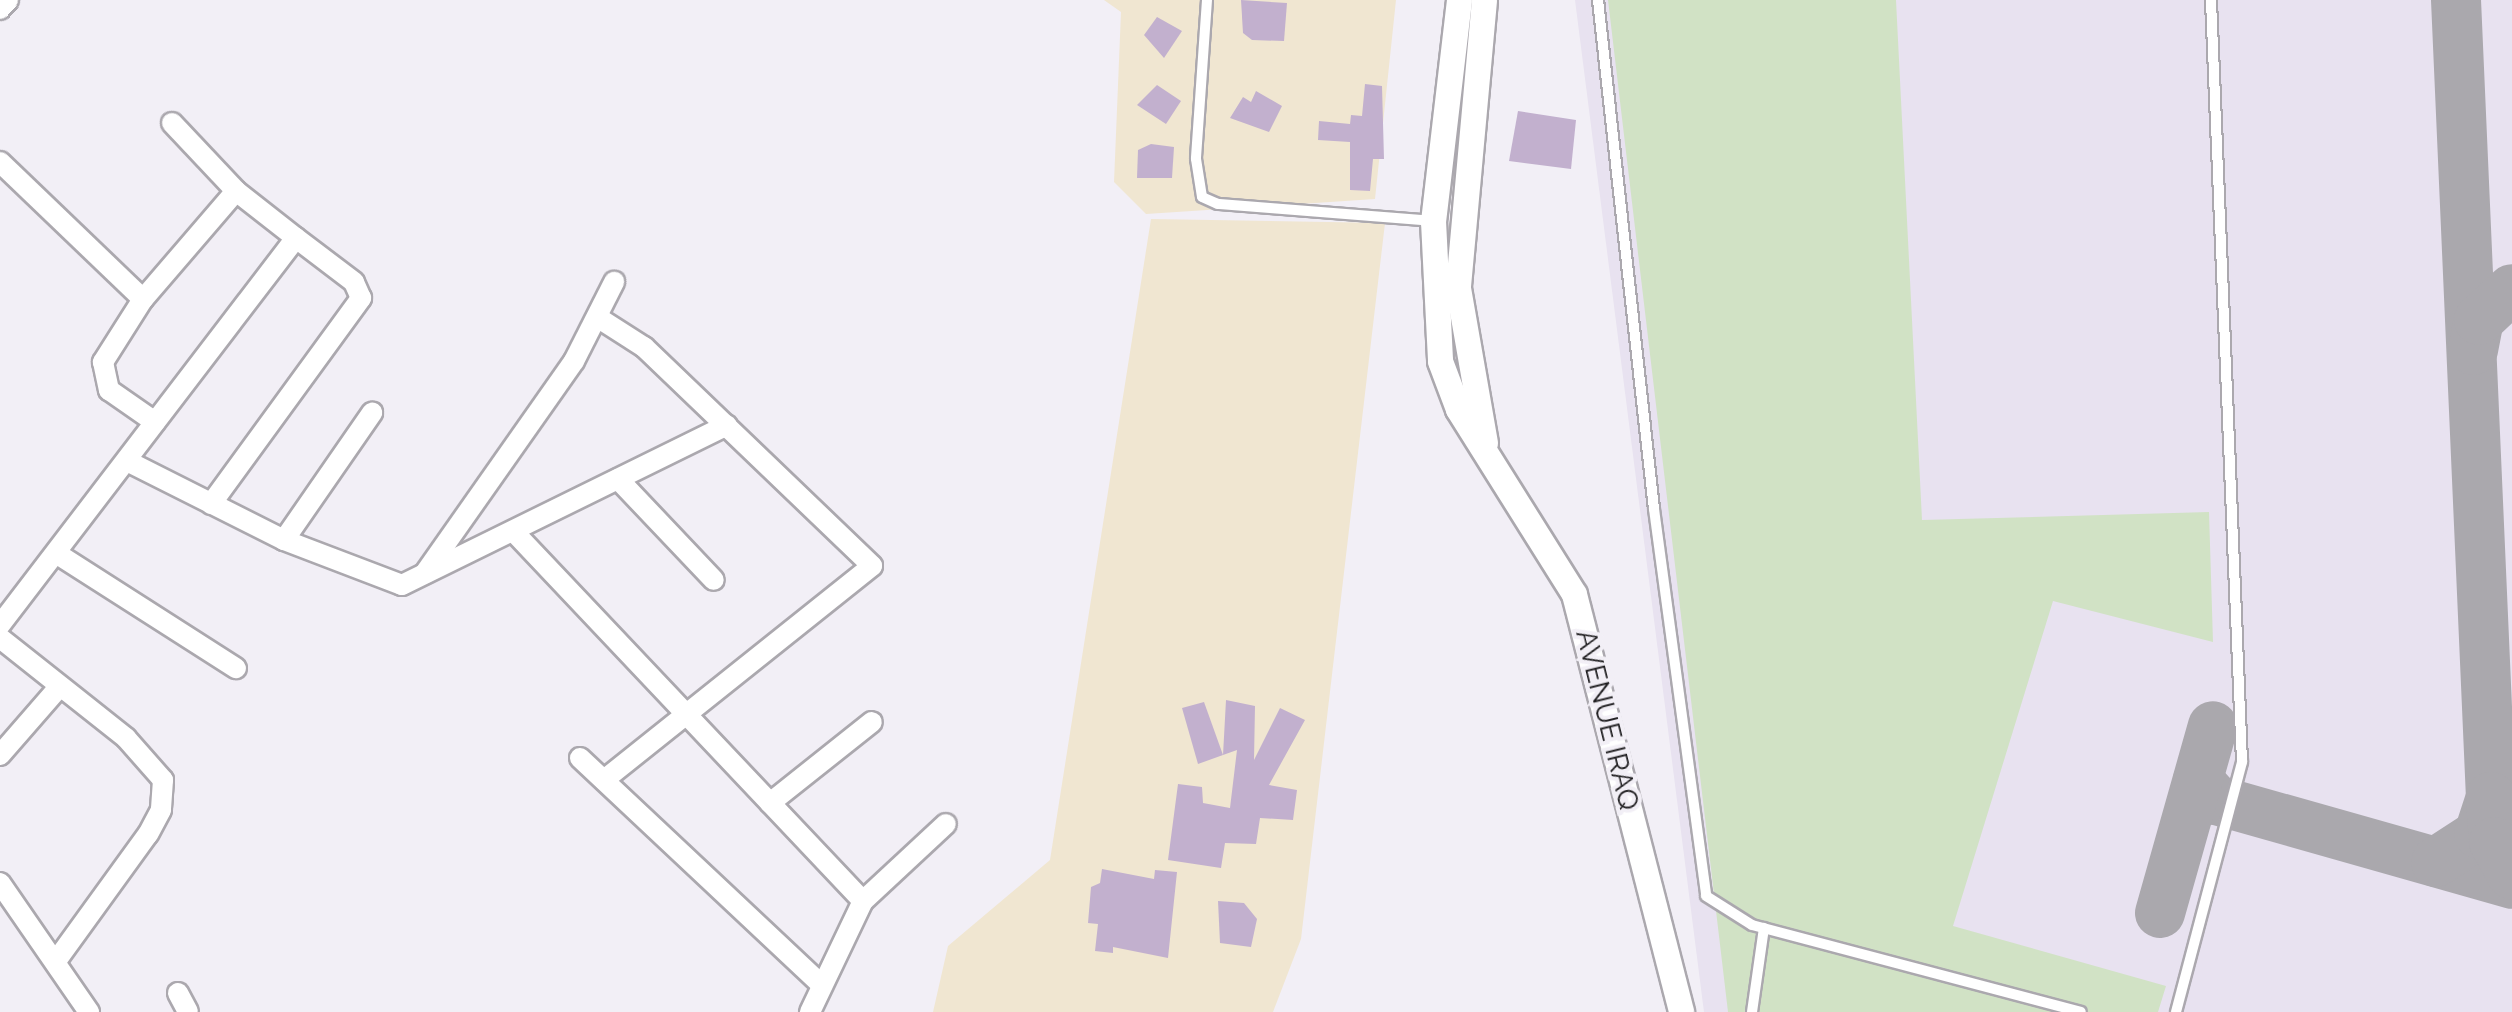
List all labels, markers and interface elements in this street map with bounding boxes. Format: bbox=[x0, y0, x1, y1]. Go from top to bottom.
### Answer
street label: AVENUE IRAQ bbox=[1568, 626, 1646, 814]

